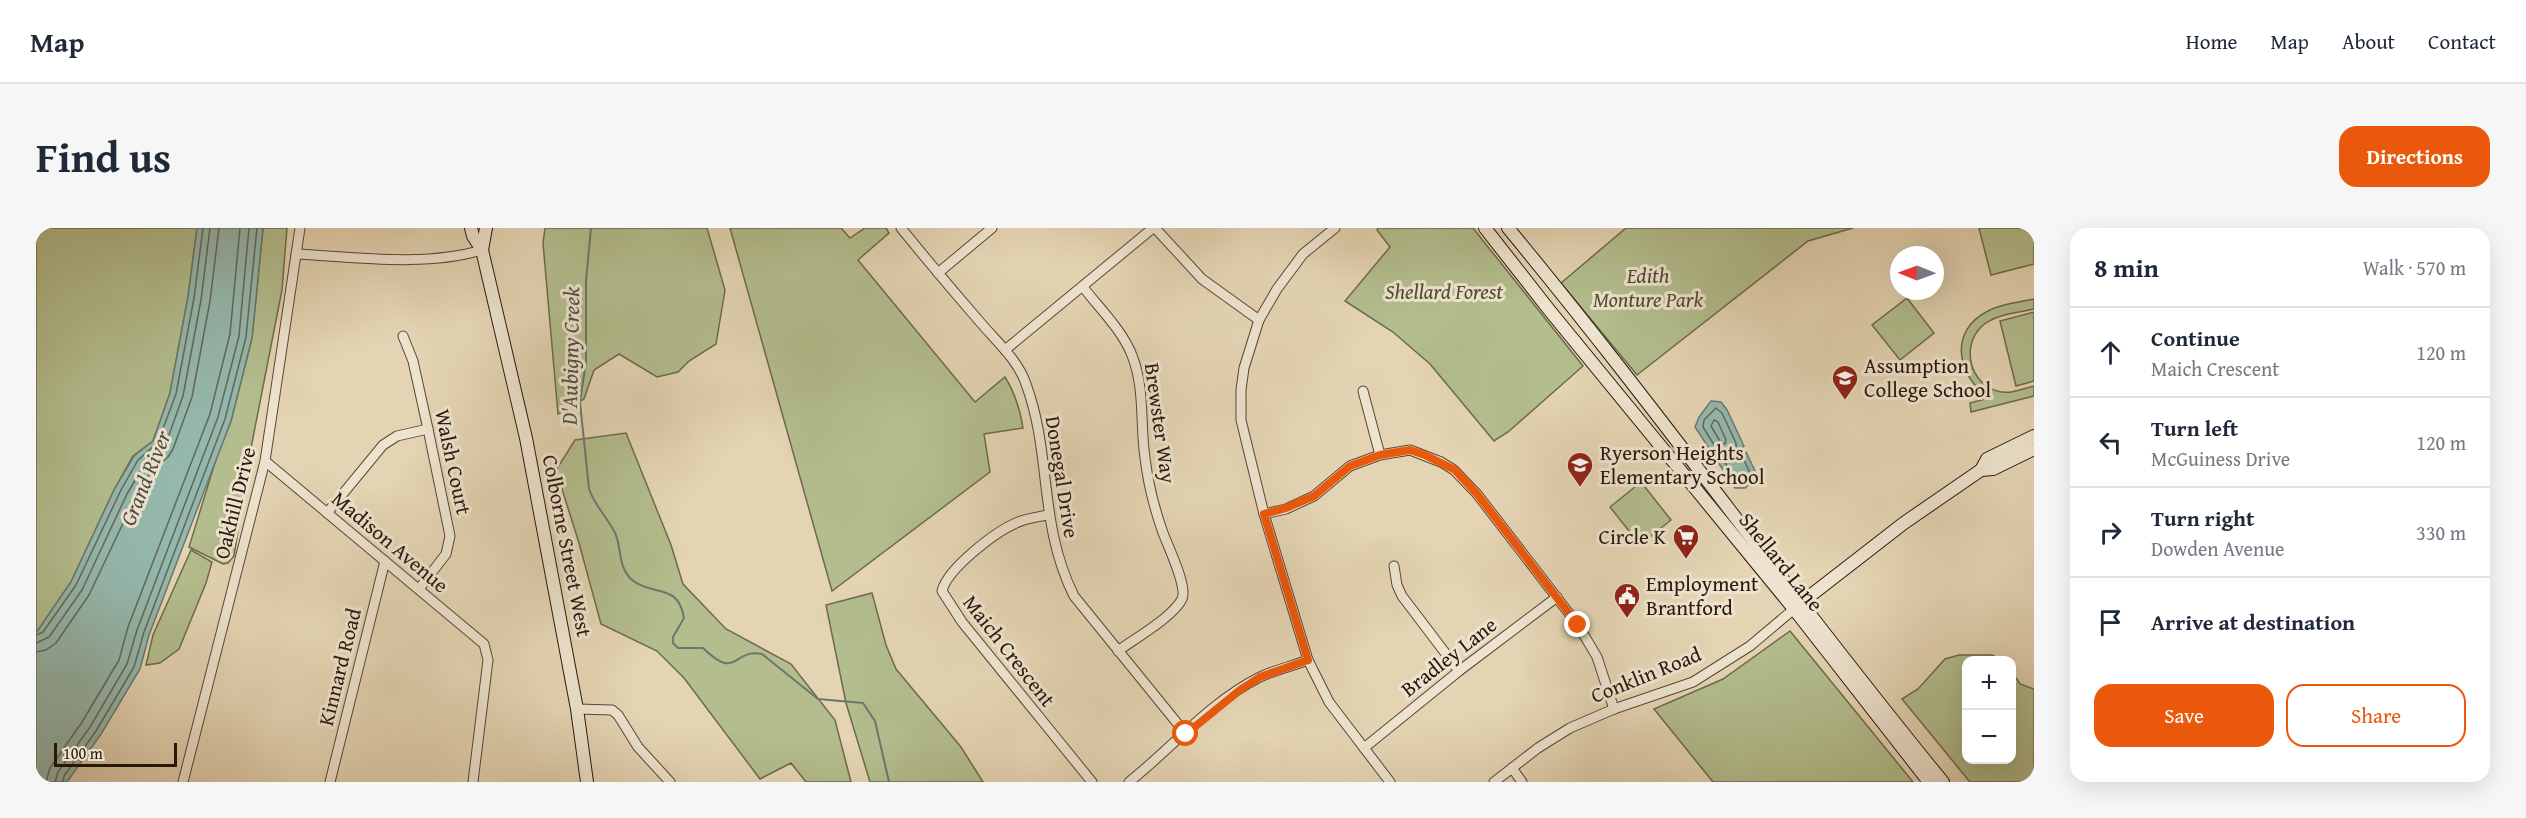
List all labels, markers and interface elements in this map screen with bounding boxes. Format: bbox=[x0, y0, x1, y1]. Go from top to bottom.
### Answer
text: Map bbox=[30, 21, 84, 62]
text: Home bbox=[2186, 26, 2237, 57]
text: Map bbox=[2270, 26, 2309, 57]
text: About bbox=[2342, 26, 2395, 57]
text: Contact bbox=[2428, 26, 2496, 57]
text: Find us bbox=[36, 126, 171, 187]
button: Directions bbox=[2339, 126, 2490, 187]
north arrow bbox=[1890, 246, 1944, 300]
text: 8 min bbox=[2094, 248, 2159, 287]
text: Walk · 570 m bbox=[2363, 253, 2466, 282]
park label: Edith Monture Park bbox=[1593, 260, 1703, 315]
park label: Shellard Forest bbox=[1385, 276, 1503, 307]
water label: D'Aubigny Creek bbox=[553, 286, 587, 426]
text: Continue bbox=[2151, 322, 2240, 354]
icon: ahead bbox=[2094, 336, 2127, 369]
text: 120 m bbox=[2416, 338, 2466, 367]
place label: Assumption College School bbox=[1864, 350, 1991, 405]
text: Maich Crescent bbox=[2151, 354, 2279, 383]
street label: Brewster Way bbox=[1137, 361, 1184, 486]
school or university icon: Assumption College School bbox=[1830, 363, 1860, 401]
street label: Walsh Court bbox=[427, 406, 480, 518]
text: Turn left bbox=[2151, 412, 2238, 444]
street label: Donegal Drive bbox=[1038, 414, 1087, 540]
water label: Grand River bbox=[111, 425, 179, 530]
icon: left bbox=[2094, 426, 2127, 459]
text: 120 m bbox=[2416, 428, 2466, 457]
place label: Ryerson Heights Elementary School bbox=[1600, 437, 1765, 492]
street label: Oakhill Drive bbox=[206, 443, 263, 562]
text: McGuiness Drive bbox=[2151, 444, 2290, 473]
school or university icon: Ryerson Heights Elementary School bbox=[1565, 450, 1595, 488]
street label: Colborne Street West bbox=[535, 452, 600, 640]
street label: Madison Avenue bbox=[325, 483, 456, 600]
text: Turn right bbox=[2151, 502, 2254, 534]
street label: Shellard Lane bbox=[1732, 505, 1831, 618]
icon: right bbox=[2094, 516, 2127, 549]
text: 330 m bbox=[2416, 518, 2466, 547]
place label: Circle K bbox=[1599, 521, 1667, 552]
supermarket icon: Circle K bbox=[1671, 522, 1701, 560]
text: Dowden Avenue bbox=[2151, 534, 2284, 563]
place label: Employment Brantford bbox=[1646, 568, 1759, 623]
public building icon: Employment Brantford bbox=[1612, 581, 1642, 619]
street label: Maich Crescent bbox=[956, 588, 1063, 714]
street label: Kinnard Road bbox=[310, 604, 369, 729]
icon: arrive bbox=[2094, 606, 2127, 639]
text: Arrive at destination bbox=[2151, 606, 2355, 638]
street label: Bradley Lane bbox=[1394, 609, 1503, 704]
route end bbox=[1564, 611, 1590, 637]
street label: Conklin Road bbox=[1586, 638, 1706, 711]
map controls bbox=[1962, 656, 2016, 764]
button: + bbox=[1962, 656, 2016, 710]
button: Save bbox=[2094, 684, 2274, 747]
button: Share bbox=[2286, 684, 2466, 747]
button: − bbox=[1962, 710, 2016, 764]
route start bbox=[1172, 720, 1198, 746]
scale bar bbox=[54, 740, 177, 768]
text: 100 m bbox=[63, 741, 103, 765]

